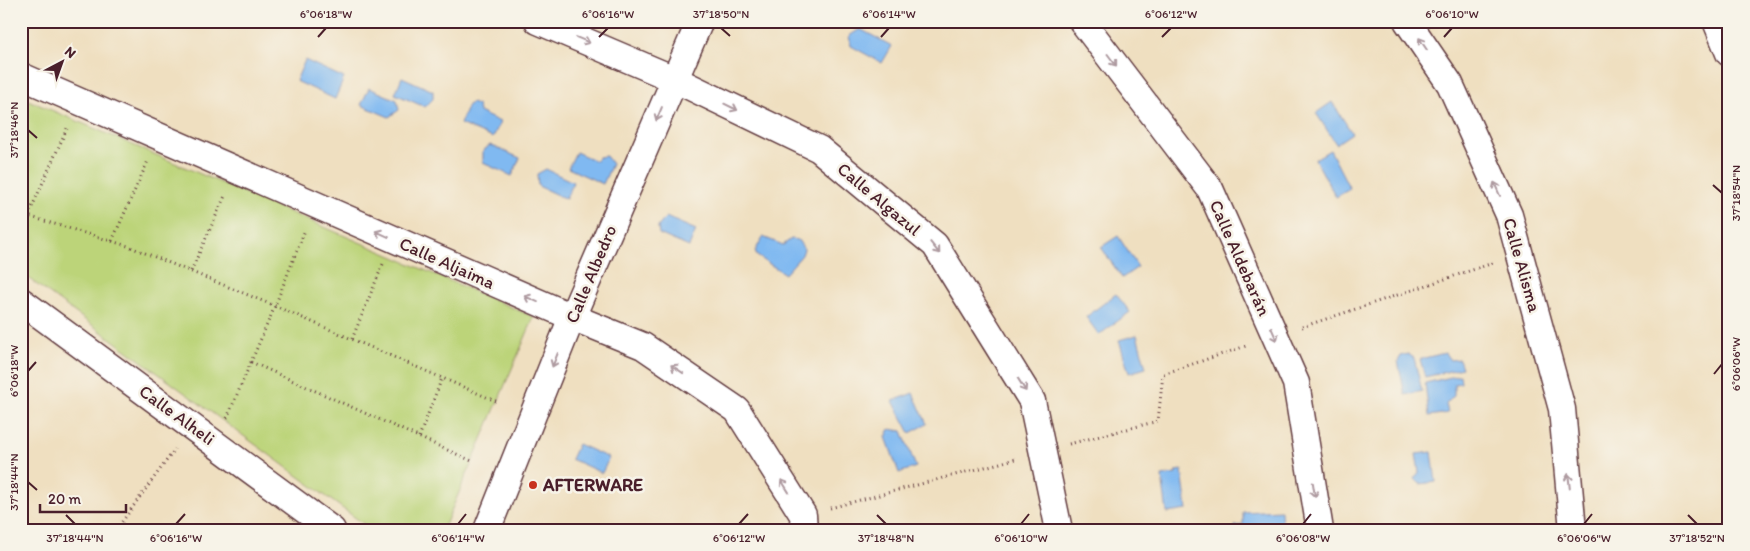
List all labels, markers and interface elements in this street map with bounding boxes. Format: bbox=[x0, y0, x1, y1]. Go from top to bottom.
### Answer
text: 6°06'18"W bbox=[300, 7, 352, 21]
text: 6°06'16"W bbox=[582, 7, 634, 21]
text: 37°18'50"N bbox=[693, 7, 749, 21]
text: 6°06'14"W bbox=[862, 7, 916, 21]
text: 6°06'12"W bbox=[1145, 7, 1197, 21]
text: 6°06'10"W bbox=[1425, 7, 1479, 21]
one-way arrow bbox=[575, 36, 590, 46]
north arrow bbox=[38, 38, 88, 88]
one-way arrow bbox=[1418, 38, 1428, 52]
text: N bbox=[61, 43, 79, 62]
one-way arrow bbox=[1106, 53, 1117, 66]
text: 37°18'46"N bbox=[7, 102, 21, 158]
one-way arrow bbox=[723, 102, 738, 112]
one-way arrow bbox=[653, 106, 663, 121]
street label: Calle Algazul bbox=[833, 158, 925, 240]
text: 37°18'54"N bbox=[1729, 165, 1743, 221]
one-way arrow bbox=[1492, 182, 1502, 197]
street label: Calle Aldebarán bbox=[1205, 197, 1275, 319]
street label: Calle Alisma bbox=[1498, 215, 1546, 315]
street label: Calle Albedro bbox=[560, 222, 622, 326]
one-way arrow bbox=[375, 229, 390, 239]
street label: Calle Aljaima bbox=[396, 232, 498, 294]
one-way arrow bbox=[930, 241, 941, 254]
one-way arrow bbox=[524, 294, 539, 304]
one-way arrow bbox=[1269, 326, 1279, 341]
text: 6°06'06"W bbox=[1729, 337, 1743, 391]
text: 6°06'18"W bbox=[7, 345, 21, 397]
one-way arrow bbox=[550, 352, 559, 367]
one-way arrow bbox=[670, 364, 684, 374]
one-way arrow bbox=[1017, 377, 1027, 391]
street label: Calle Alheli bbox=[135, 380, 219, 450]
text: 37°18'44"N bbox=[7, 453, 21, 511]
place label: AFTERWARE bbox=[542, 474, 643, 496]
one-way arrow bbox=[1564, 474, 1574, 490]
marker: AFTERWARE bbox=[527, 479, 539, 491]
one-way arrow bbox=[780, 480, 790, 494]
scale bar bbox=[40, 481, 126, 513]
one-way arrow bbox=[1309, 482, 1319, 498]
text: 20 m bbox=[48, 490, 82, 508]
text: 37°18'44"N bbox=[46, 531, 104, 545]
text: 6°06'16"W bbox=[150, 531, 202, 545]
text: 6°06'14"W bbox=[431, 531, 485, 545]
text: 6°06'12"W bbox=[713, 531, 765, 545]
text: 37°18'48"N bbox=[858, 531, 914, 545]
text: 6°06'10"W bbox=[994, 531, 1048, 545]
text: 6°06'08"W bbox=[1276, 531, 1330, 545]
text: 6°06'06"W bbox=[1557, 531, 1611, 545]
text: 37°18'52"N bbox=[1669, 531, 1725, 545]

